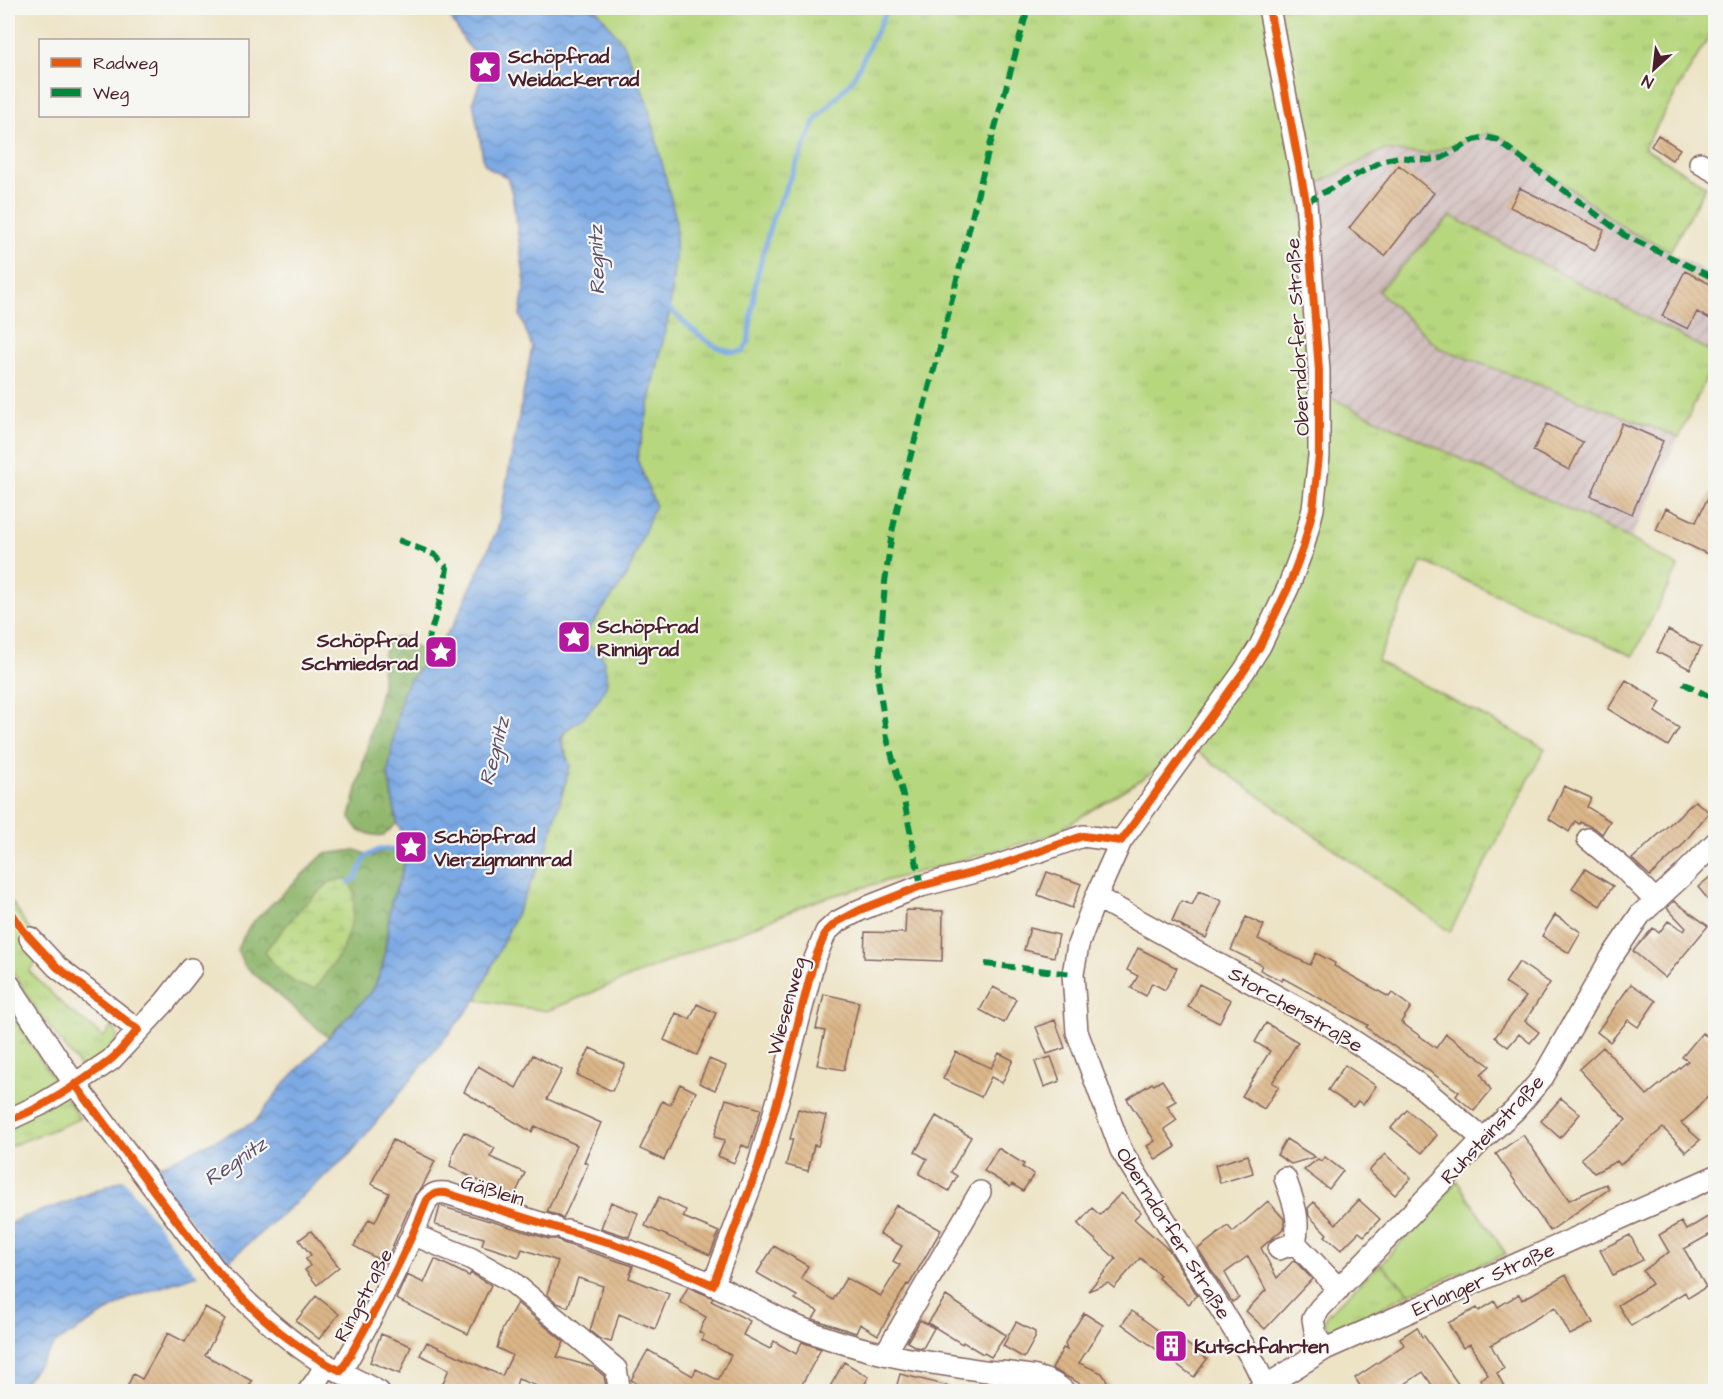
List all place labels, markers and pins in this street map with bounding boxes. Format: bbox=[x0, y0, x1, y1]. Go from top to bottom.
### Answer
place label: Schöpfrad Weidackerrad bbox=[507, 43, 640, 94]
place icon: Schöpfrad Weidackerrad bbox=[467, 49, 503, 85]
place label: Schöpfrad Rinnigrad bbox=[596, 613, 699, 665]
place icon: Schöpfrad Rinnigrad bbox=[556, 619, 592, 655]
place label: Schöpfrad Schmiedsrad bbox=[300, 627, 419, 678]
place icon: Schöpfrad Schmiedsrad bbox=[423, 634, 459, 670]
place label: Schöpfrad Vierzigmannrad bbox=[433, 823, 573, 875]
place icon: Schöpfrad Vierzigmannrad bbox=[393, 829, 429, 865]
building icon: Kutschfahrten bbox=[1153, 1328, 1189, 1364]
place label: Kutschfahrten bbox=[1194, 1333, 1329, 1361]

